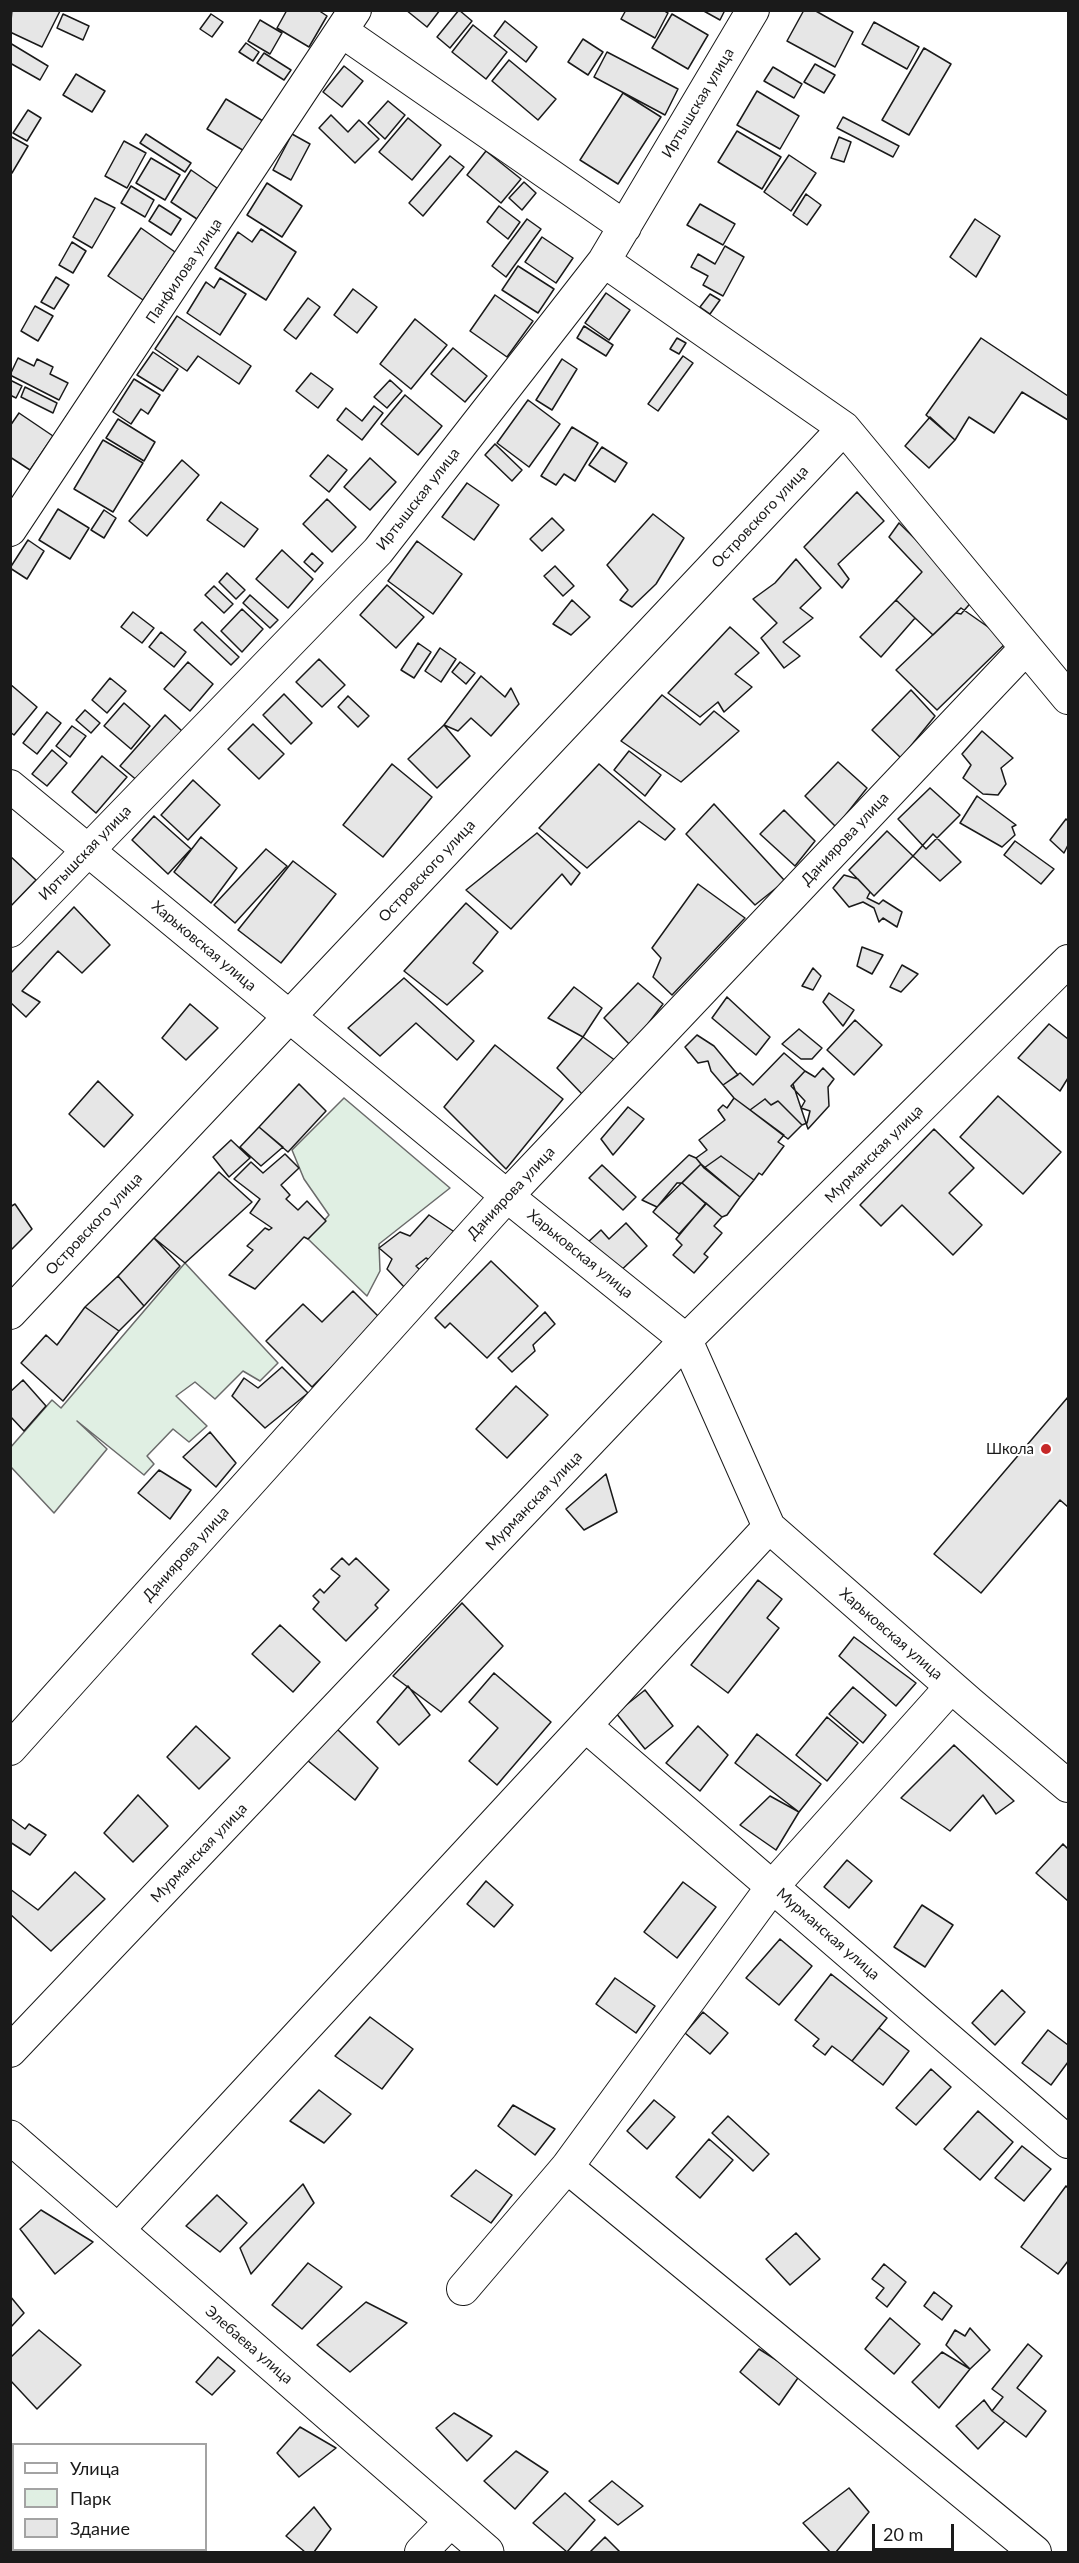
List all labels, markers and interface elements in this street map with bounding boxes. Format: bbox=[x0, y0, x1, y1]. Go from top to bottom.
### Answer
street label: Иртышская улица bbox=[658, 45, 738, 161]
street label: Панфилова улица bbox=[142, 215, 226, 327]
street label: Иртышская улица bbox=[372, 444, 464, 554]
street label: Островского улица bbox=[708, 462, 812, 572]
street label: Даниярова улица bbox=[797, 789, 893, 889]
street label: Иртышская улица bbox=[35, 802, 135, 904]
street label: Островского улица bbox=[375, 816, 479, 926]
street label: Харьковская улица bbox=[148, 897, 260, 995]
street label: Мурманская улица bbox=[821, 1101, 927, 1207]
street label: Даниярова улица bbox=[463, 1143, 559, 1243]
street label: Островского улица bbox=[42, 1169, 146, 1279]
street label: Харьковская улица bbox=[524, 1206, 636, 1302]
place label: Школа bbox=[986, 1440, 1034, 1458]
marker: Школа bbox=[1039, 1442, 1053, 1456]
street label: Мурманская улица bbox=[482, 1448, 586, 1554]
street label: Даниярова улица bbox=[139, 1503, 233, 1605]
street label: Харьковская улица bbox=[836, 1584, 946, 1684]
street label: Мурманская улица bbox=[147, 1800, 251, 1906]
street label: Мурманская улица bbox=[773, 1884, 883, 1984]
street label: Элебаева улица bbox=[202, 2302, 296, 2388]
legend bbox=[12, 2443, 207, 2551]
text: Улица bbox=[70, 2457, 120, 2479]
text: Парк bbox=[70, 2487, 111, 2509]
scale bar bbox=[875, 2512, 958, 2550]
text: Здание bbox=[70, 2517, 130, 2539]
text: 20 m bbox=[883, 2523, 923, 2545]

